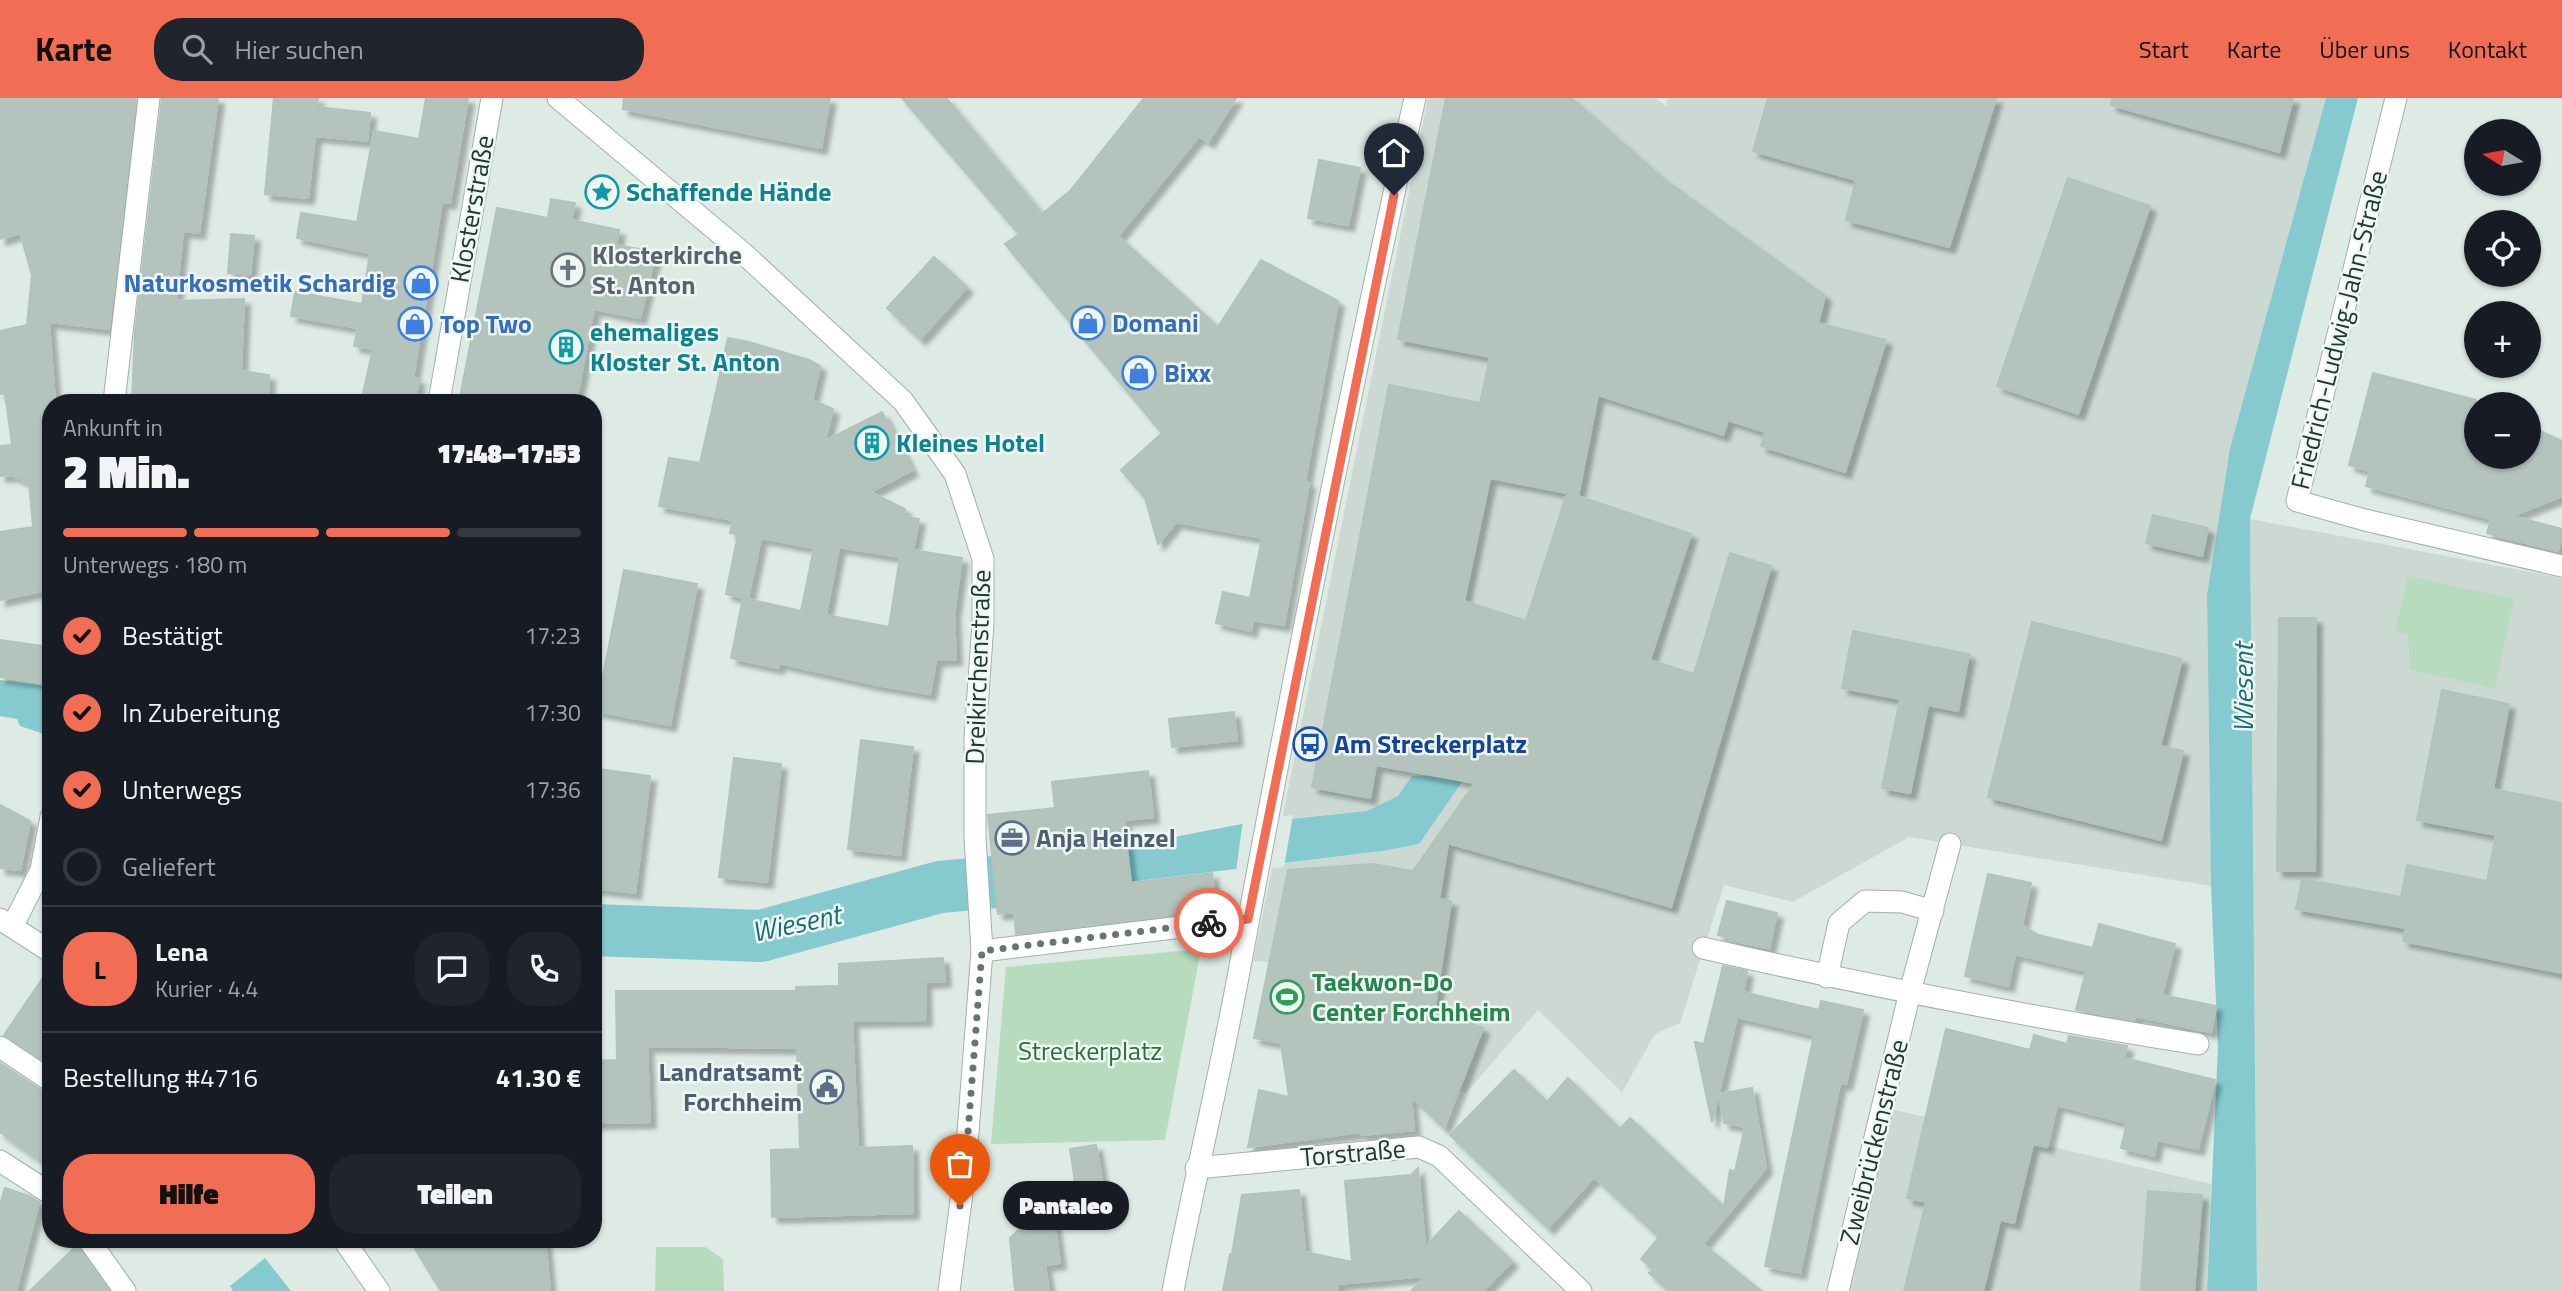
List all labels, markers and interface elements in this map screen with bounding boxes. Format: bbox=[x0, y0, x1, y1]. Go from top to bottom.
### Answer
search box bbox=[154, 18, 644, 81]
text: Karte bbox=[35, 24, 112, 74]
icon: search bbox=[178, 30, 216, 68]
text: Hier suchen bbox=[234, 30, 364, 69]
text: Start bbox=[2139, 31, 2189, 67]
text: Karte bbox=[2227, 31, 2281, 67]
text: Über uns bbox=[2319, 31, 2410, 67]
text: Kontakt bbox=[2448, 31, 2527, 67]
north arrow bbox=[2464, 119, 2541, 196]
map controls bbox=[2464, 119, 2541, 469]
pin bbox=[1364, 123, 1424, 195]
street label: Klosterstraße bbox=[439, 132, 504, 286]
icon: home bbox=[1375, 134, 1413, 172]
street label: Friedrich-Ludwig-Jahn-Straße bbox=[2280, 166, 2397, 493]
place label: Schaffende Hände bbox=[626, 172, 832, 211]
place icon: Schaffende Hände bbox=[583, 173, 621, 211]
button: locate bbox=[2464, 210, 2541, 287]
place label: Klosterkirche St. Anton bbox=[592, 235, 742, 304]
church icon: Klosterkirche St. Anton bbox=[549, 251, 587, 289]
place label: Naturkosmetik Schardig bbox=[124, 263, 396, 302]
shop icon: Naturkosmetik Schardig bbox=[402, 264, 440, 302]
button: + bbox=[2464, 301, 2541, 378]
place label: Domani bbox=[1112, 303, 1199, 342]
place label: Top Two bbox=[440, 304, 532, 343]
shop icon: Domani bbox=[1069, 304, 1107, 342]
shop icon: Top Two bbox=[396, 305, 434, 343]
place label: ehemaliges Kloster St. Anton bbox=[590, 312, 780, 381]
building icon: ehemaliges Kloster St. Anton bbox=[547, 328, 585, 366]
place label: Bixx bbox=[1164, 353, 1211, 392]
shop icon: Bixx bbox=[1120, 354, 1158, 392]
button: − bbox=[2464, 392, 2541, 469]
text: Ankunft in bbox=[63, 410, 163, 445]
place label: Kleines Hotel bbox=[896, 423, 1045, 462]
building icon: Kleines Hotel bbox=[853, 424, 891, 462]
text: 17:48–17:53 bbox=[437, 434, 581, 473]
text: 2 Min. bbox=[63, 436, 190, 506]
text: Unterwegs · 180 m bbox=[63, 547, 247, 582]
street label: Dreikirchenstraße bbox=[955, 569, 1000, 765]
text: Bestätigt bbox=[122, 616, 223, 655]
icon: check bbox=[63, 617, 101, 655]
text: 17:23 bbox=[524, 618, 581, 653]
water label: Wiesent bbox=[2221, 640, 2264, 733]
text: In Zubereitung bbox=[122, 693, 280, 732]
icon: check bbox=[63, 694, 101, 732]
text: 17:30 bbox=[524, 695, 581, 730]
place label: Am Streckerplatz bbox=[1334, 724, 1527, 763]
bus stop icon: Am Streckerplatz bbox=[1291, 725, 1329, 763]
text: Unterwegs bbox=[122, 770, 242, 809]
icon: check bbox=[63, 771, 101, 809]
text: 17:36 bbox=[524, 772, 581, 807]
place label: Anja Heinzel bbox=[1036, 818, 1176, 857]
office icon: Anja Heinzel bbox=[993, 819, 1031, 857]
text: Geliefert bbox=[122, 847, 216, 886]
courier bbox=[1174, 888, 1244, 958]
water label: Wiesent bbox=[748, 892, 847, 953]
icon: bike bbox=[1190, 904, 1228, 942]
text: Lena bbox=[155, 932, 208, 971]
button: chat bbox=[415, 932, 489, 1006]
button: phone bbox=[507, 932, 581, 1006]
text: L bbox=[94, 950, 106, 989]
place label: Taekwon-Do Center Forchheim bbox=[1312, 962, 1511, 1031]
text: Kurier · 4.4 bbox=[155, 971, 258, 1006]
sports icon: Taekwon-Do Center Forchheim bbox=[1268, 978, 1306, 1016]
park label: Streckerplatz bbox=[1018, 1031, 1162, 1070]
street label: Zweibrückenstraße bbox=[1829, 1035, 1918, 1249]
place label: Landratsamt Forchheim bbox=[659, 1052, 802, 1121]
text: Bestellung #4716 bbox=[63, 1058, 258, 1097]
text: 41.30 € bbox=[496, 1058, 581, 1097]
public building icon: Landratsamt Forchheim bbox=[808, 1068, 846, 1106]
street label: Torstraße bbox=[1299, 1128, 1407, 1177]
pin bbox=[930, 1134, 990, 1206]
icon: bag bbox=[941, 1145, 979, 1183]
button: Hilfe bbox=[63, 1154, 315, 1234]
button: Teilen bbox=[329, 1154, 581, 1234]
callout: Pantaleo bbox=[1002, 1182, 1128, 1230]
text: Pantaleo bbox=[1019, 1188, 1113, 1223]

